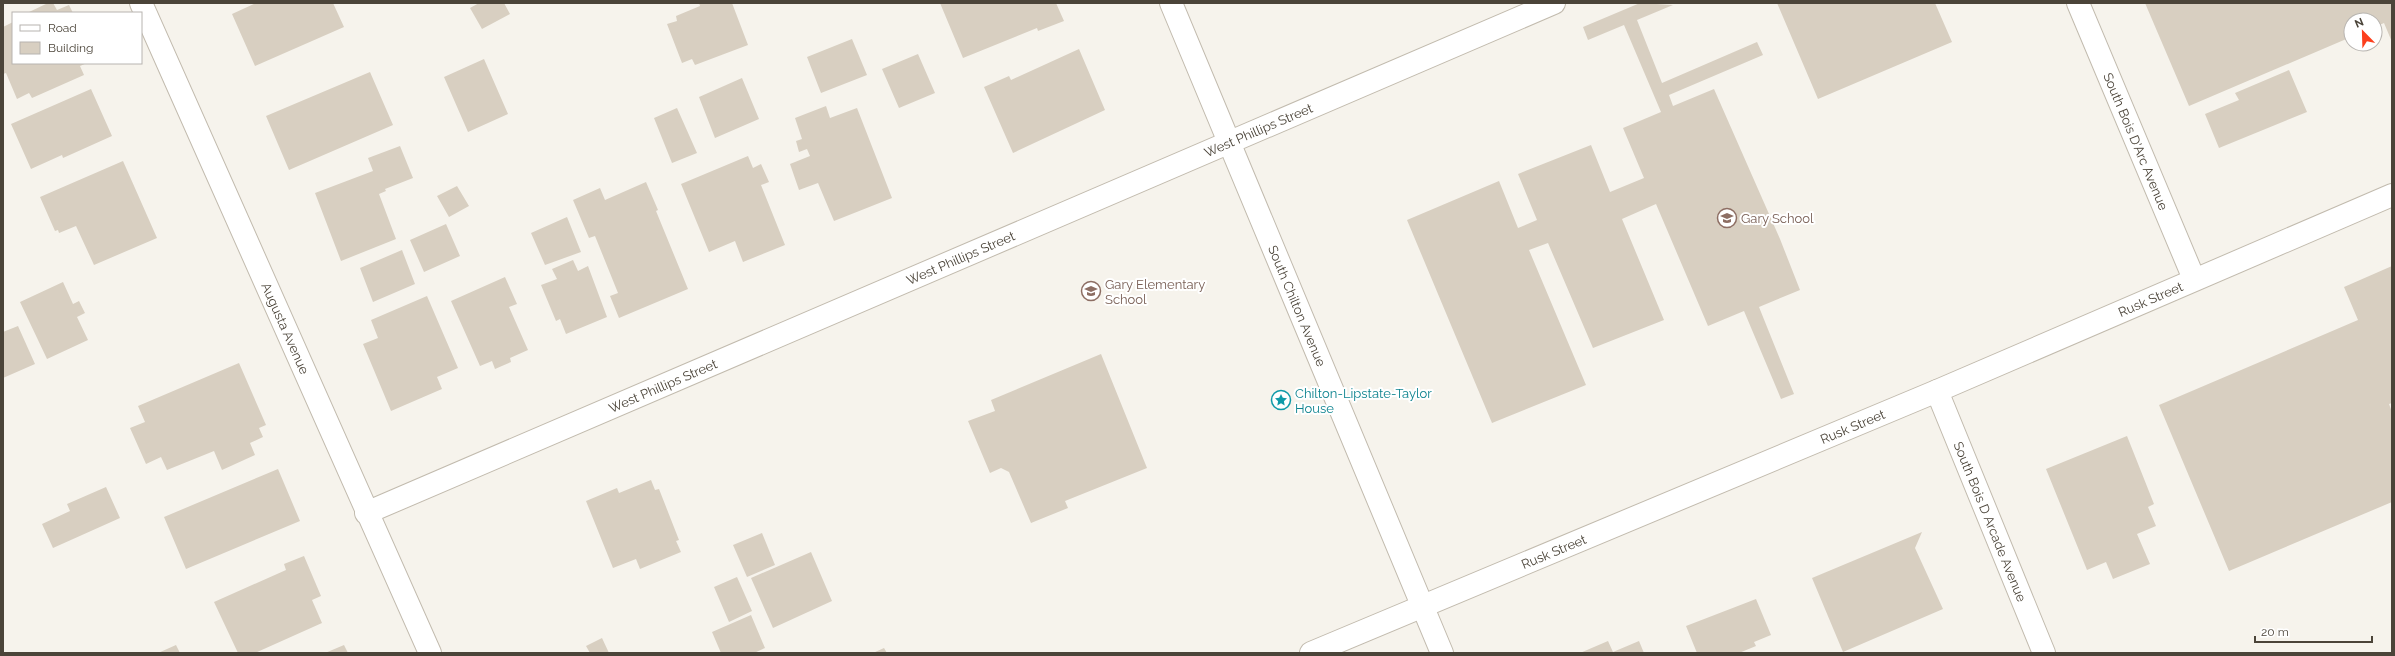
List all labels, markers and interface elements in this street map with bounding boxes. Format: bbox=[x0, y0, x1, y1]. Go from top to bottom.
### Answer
legend bbox=[12, 12, 142, 64]
north arrow bbox=[2343, 12, 2383, 52]
text: N bbox=[2353, 16, 2366, 31]
text: Road bbox=[48, 21, 77, 35]
text: Building bbox=[48, 41, 94, 55]
street label: South Bois D'Arc Avenue bbox=[2100, 71, 2171, 213]
street label: West Phillips Street bbox=[1202, 100, 1316, 160]
school or university icon: Gary School bbox=[1716, 207, 1738, 229]
place label: Gary School bbox=[1741, 211, 1814, 226]
street label: West Phillips Street bbox=[904, 228, 1018, 288]
street label: South Chilton Avenue bbox=[1265, 243, 1329, 369]
place label: Gary Elementary School bbox=[1105, 277, 1205, 307]
street label: Rusk Street bbox=[2116, 279, 2186, 320]
street label: Augusta Avenue bbox=[258, 280, 312, 377]
school or university icon: Gary Elementary School bbox=[1080, 280, 1102, 302]
street label: West Phillips Street bbox=[607, 356, 720, 416]
place label: Chilton-Lipstate-Taylor House bbox=[1295, 386, 1432, 416]
place icon: Chilton-Lipstate-Taylor House bbox=[1270, 389, 1292, 411]
street label: Rusk Street bbox=[1818, 406, 1888, 447]
street label: South Bois D Arcade Avenue bbox=[1950, 440, 2029, 604]
street label: Rusk Street bbox=[1519, 531, 1589, 572]
scale bar bbox=[2255, 618, 2372, 644]
text: 20 m bbox=[2261, 625, 2289, 639]

